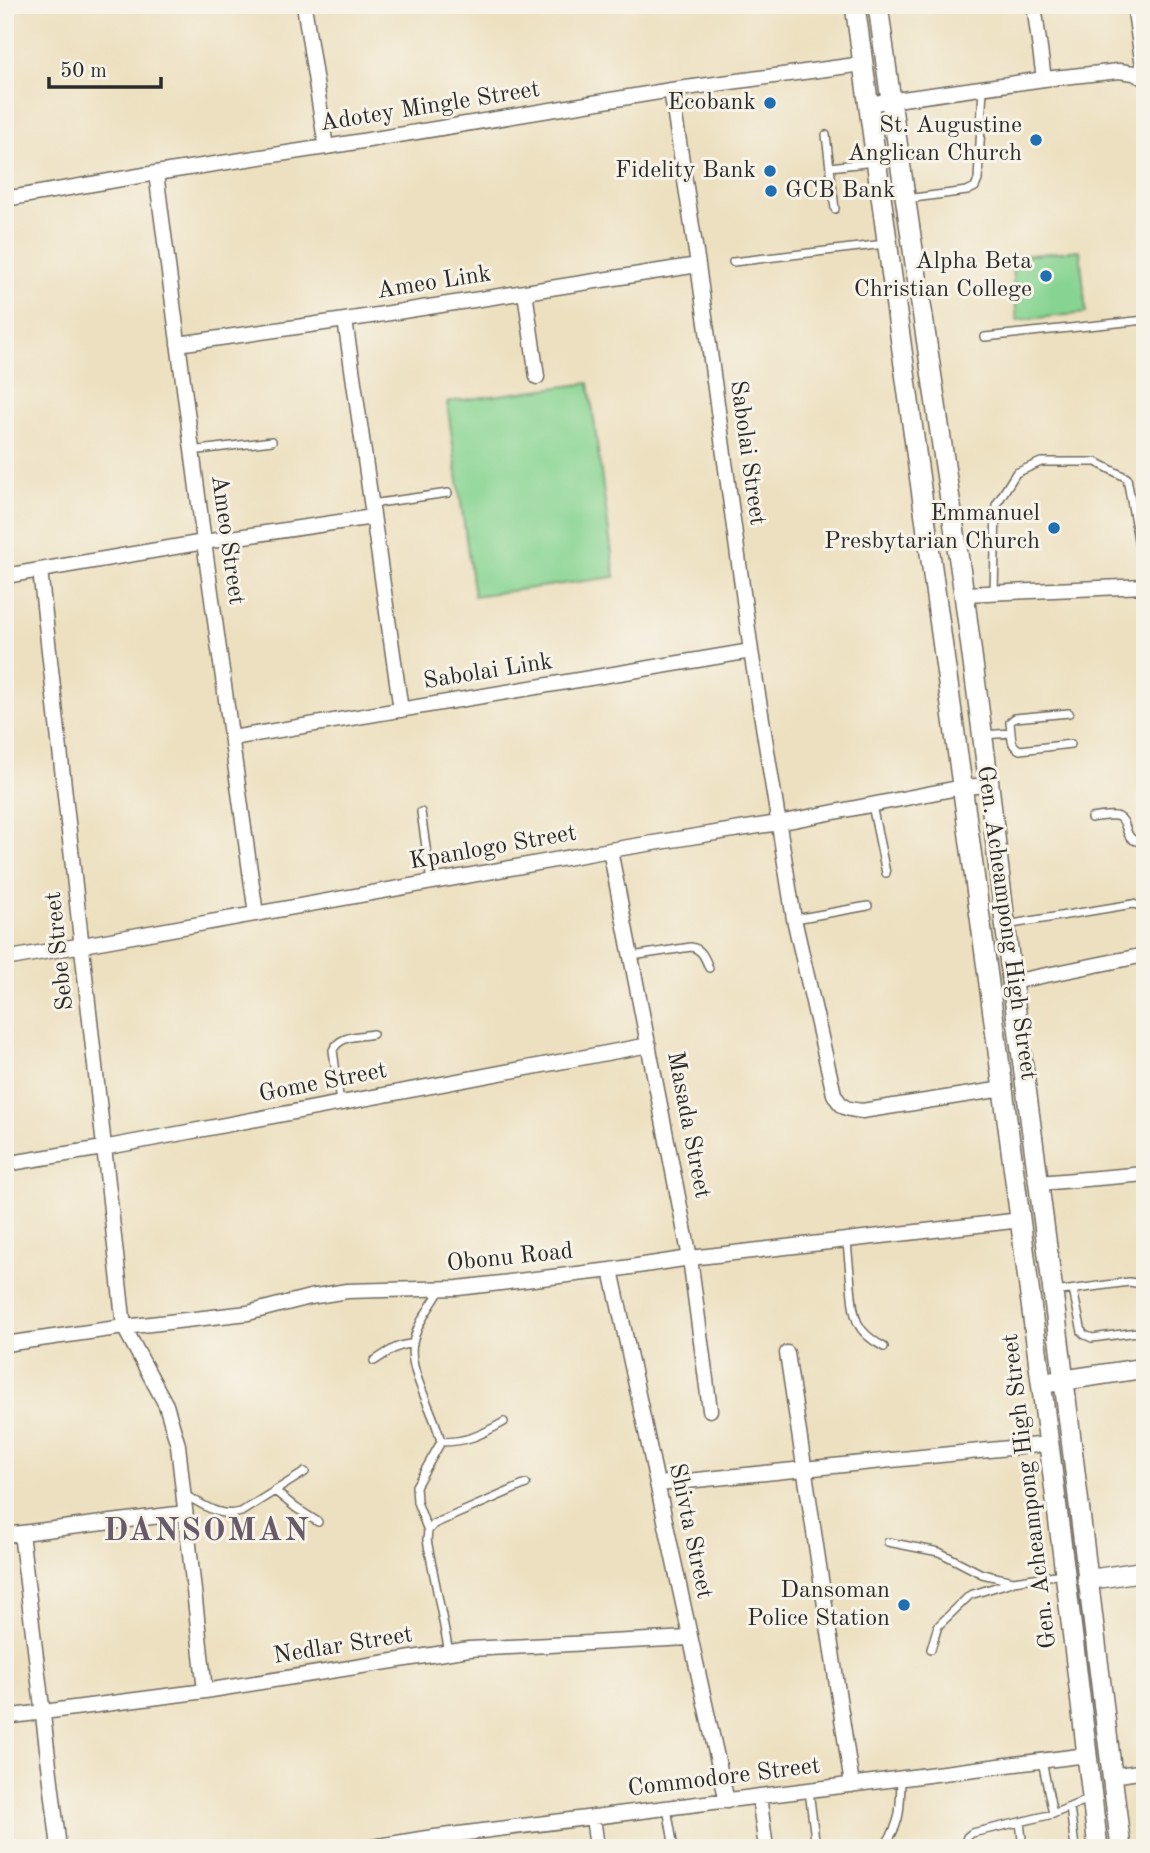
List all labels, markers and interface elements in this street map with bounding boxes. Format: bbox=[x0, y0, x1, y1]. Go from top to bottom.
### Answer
scale bar bbox=[49, 46, 161, 90]
text: 50 m bbox=[60, 61, 107, 82]
street label: Adotey Mingle Street bbox=[318, 78, 542, 136]
place label: Ecobank bbox=[667, 91, 756, 115]
marker: Ecobank bbox=[762, 95, 778, 111]
place label: St. Augustine Anglican Church bbox=[847, 114, 1022, 166]
marker: St. Augustine Anglican Church bbox=[1028, 132, 1044, 148]
place label: Fidelity Bank bbox=[615, 159, 756, 183]
marker: Fidelity Bank bbox=[762, 163, 778, 179]
place label: GCB Bank bbox=[785, 179, 896, 203]
marker: GCB Bank bbox=[763, 183, 779, 199]
place label: Alpha Beta Christian College bbox=[854, 250, 1032, 302]
street label: Ameo Link bbox=[375, 262, 493, 304]
marker: Alpha Beta Christian College bbox=[1038, 268, 1054, 284]
street label: Sabolai Street bbox=[725, 379, 769, 527]
street label: Ameo Street bbox=[206, 474, 248, 606]
place label: Emmanuel Presbytarian Church bbox=[824, 502, 1040, 554]
marker: Emmanuel Presbytarian Church bbox=[1046, 520, 1062, 536]
street label: Sabolai Link bbox=[422, 650, 554, 694]
street label: Gen. Acheampong High Street bbox=[972, 764, 1040, 1082]
street label: Kpanlogo Street bbox=[408, 822, 578, 874]
street label: Sebe Street bbox=[42, 890, 78, 1012]
street label: Masada Street bbox=[662, 1050, 714, 1200]
street label: Gome Street bbox=[257, 1059, 389, 1107]
street label: Obonu Road bbox=[446, 1239, 574, 1277]
street label: Gen. Acheampong High Street bbox=[999, 1332, 1061, 1650]
street label: Shivta Street bbox=[664, 1461, 716, 1601]
district label: DANSOMAN bbox=[103, 1516, 311, 1548]
place label: Dansoman Police Station bbox=[747, 1579, 890, 1631]
marker: Dansoman Police Station bbox=[896, 1597, 912, 1613]
street label: Nedlar Street bbox=[272, 1623, 414, 1669]
street label: Commodore Street bbox=[626, 1754, 822, 1802]

